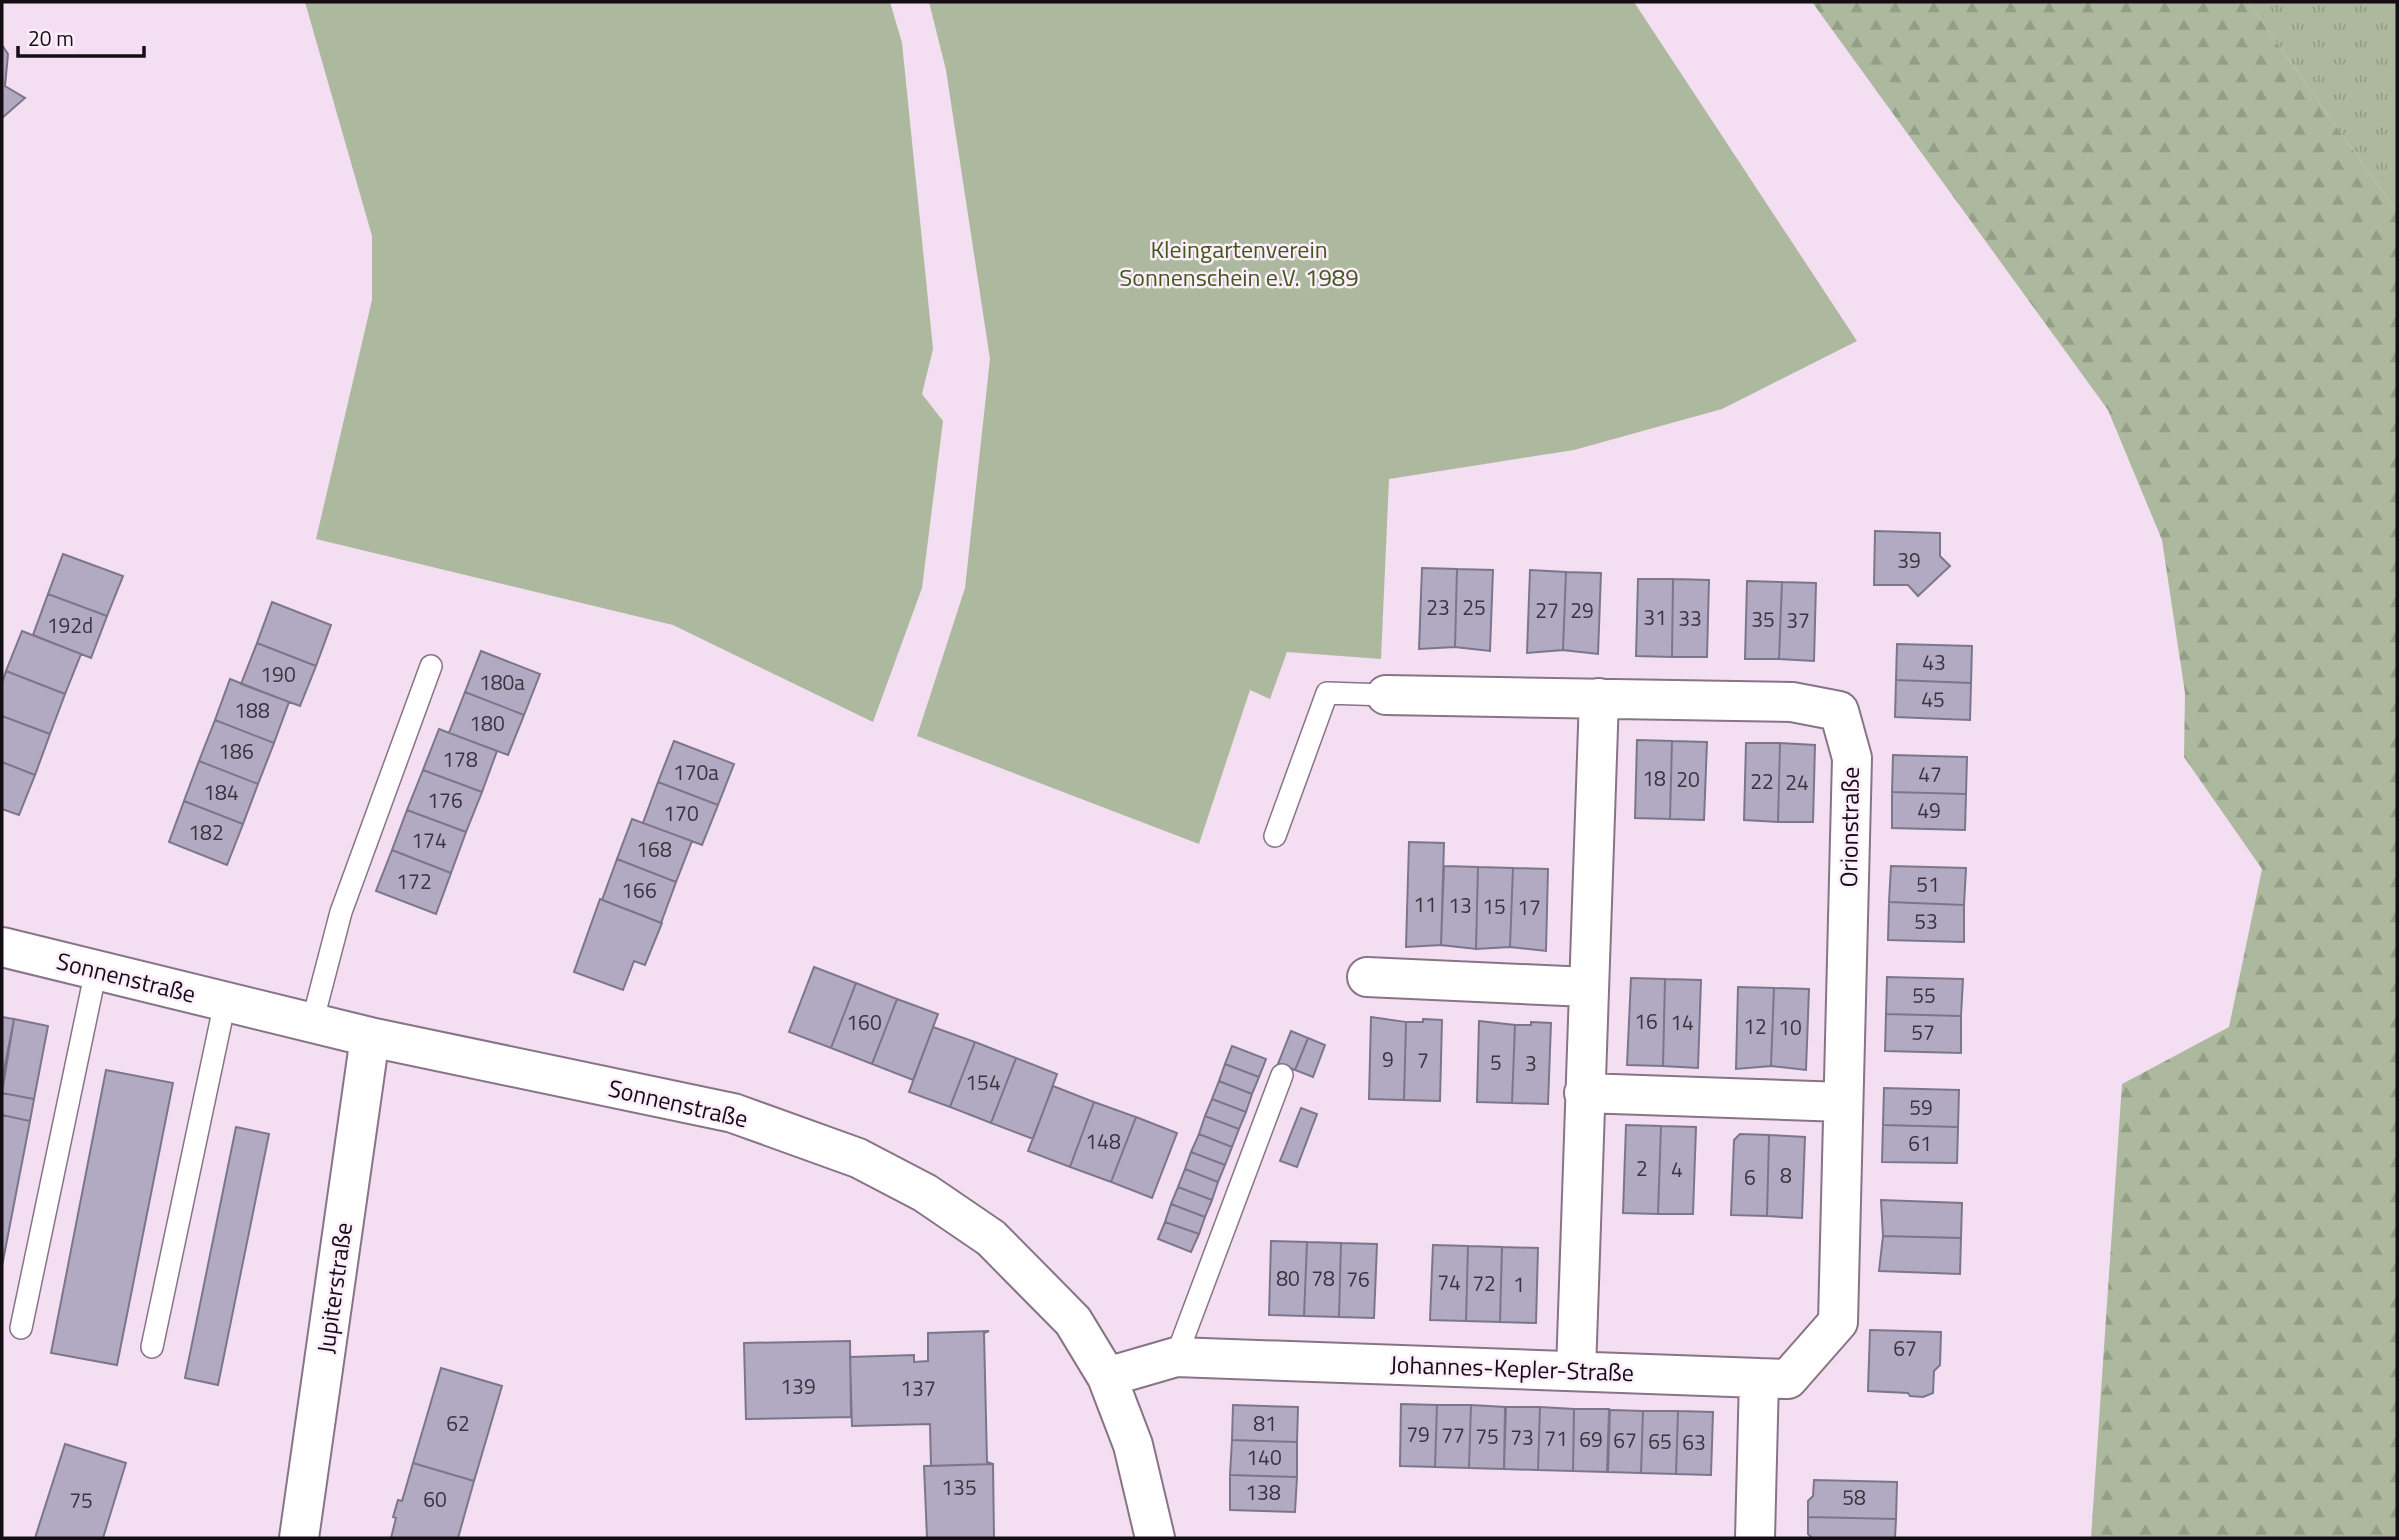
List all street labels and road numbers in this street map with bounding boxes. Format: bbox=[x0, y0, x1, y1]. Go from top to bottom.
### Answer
street label: Orionstraße bbox=[1830, 766, 1868, 888]
street label: Sonnenstraße bbox=[53, 942, 200, 1012]
street label: Sonnenstraße bbox=[605, 1069, 752, 1137]
street label: Jupiterstraße bbox=[307, 1220, 361, 1356]
street label: Johannes-Kepler-Straße bbox=[1389, 1346, 1635, 1390]

